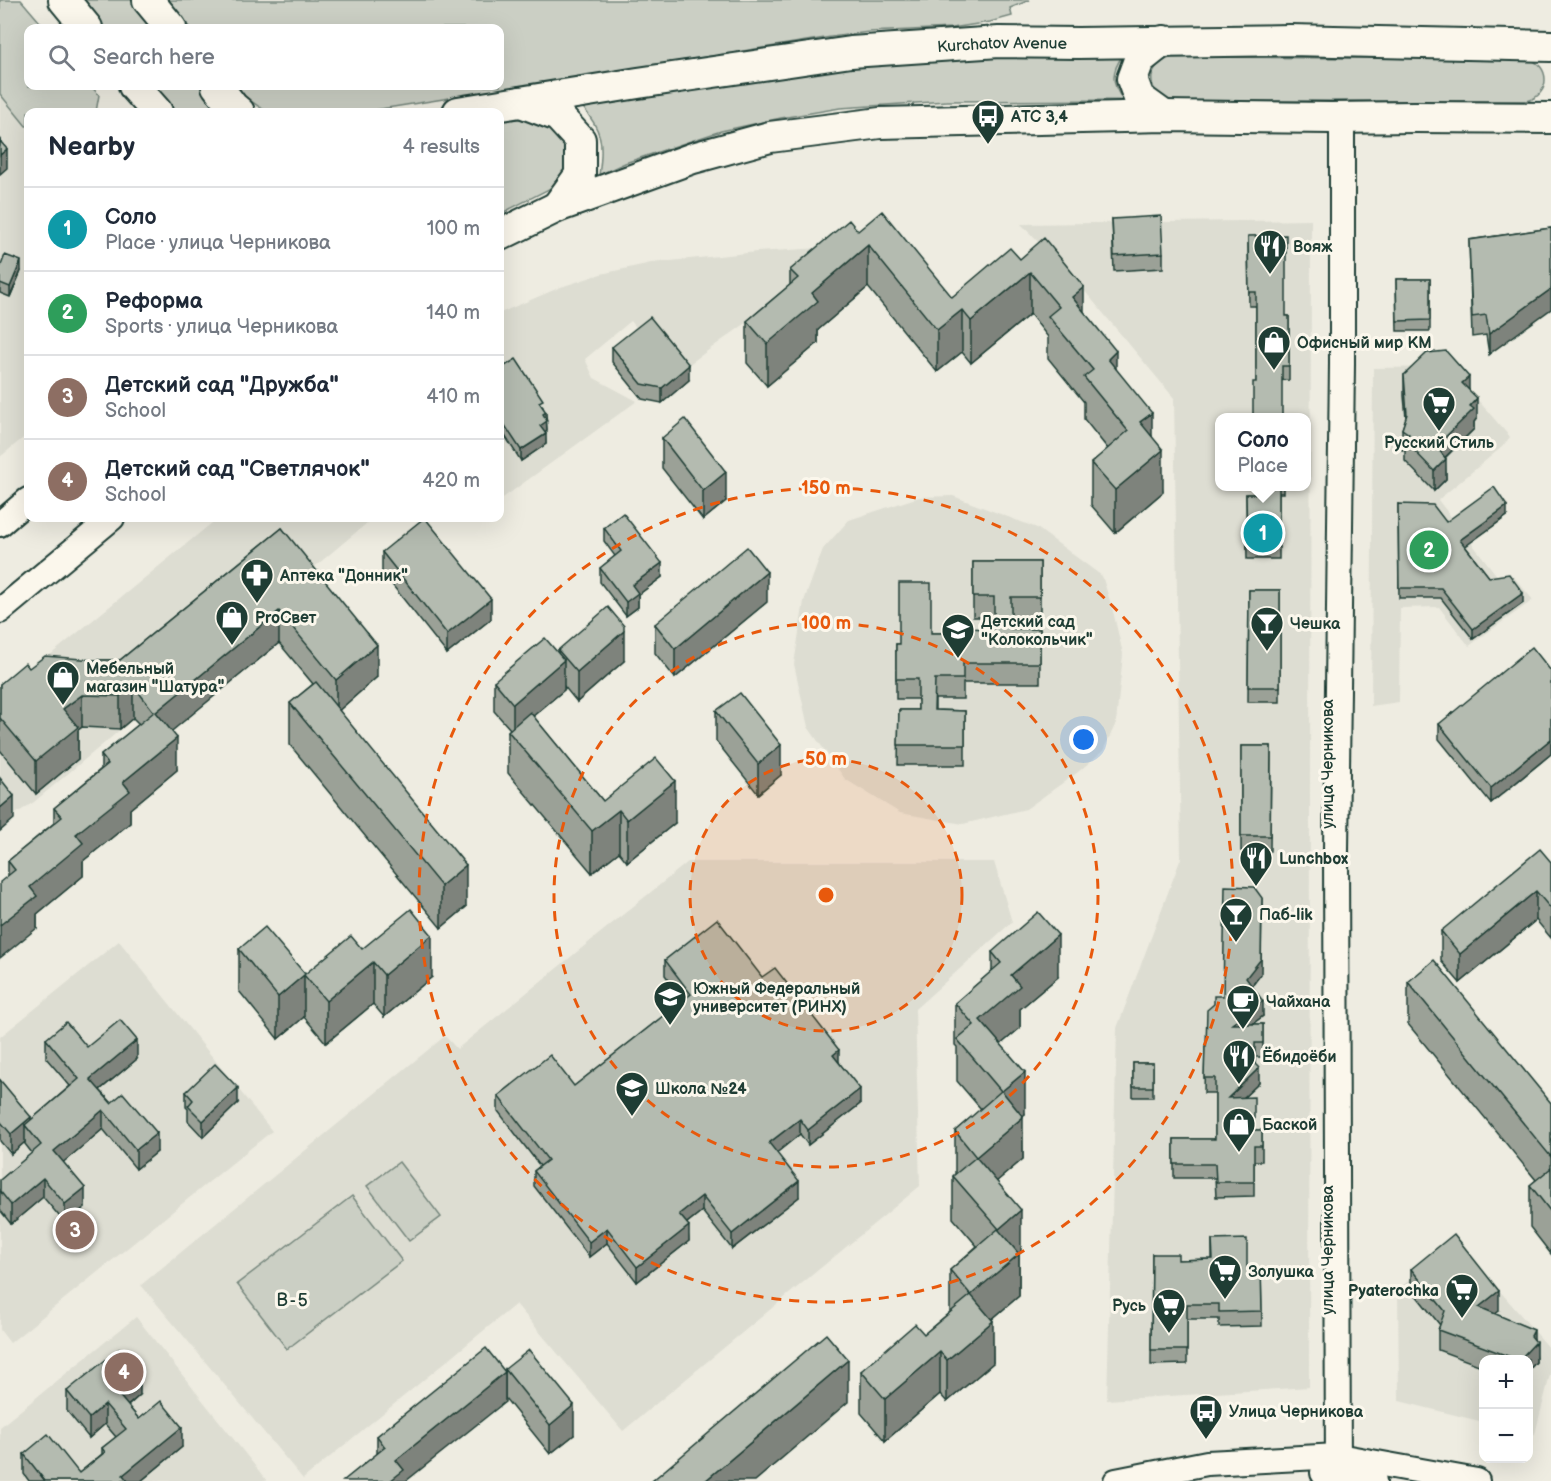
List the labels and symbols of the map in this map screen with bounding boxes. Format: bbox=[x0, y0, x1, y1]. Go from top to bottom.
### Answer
street label: Kurchatov Avenue bbox=[937, 34, 1068, 57]
bus stop icon: АТС 3,4 bbox=[970, 98, 1006, 145]
place label: АТС 3,4 bbox=[1010, 108, 1068, 127]
restaurant icon: Вояж bbox=[1252, 228, 1288, 275]
place label: Вояж bbox=[1293, 238, 1333, 257]
shop icon: Офисный мир КМ bbox=[1256, 324, 1292, 371]
place label: Офисный мир КМ bbox=[1297, 334, 1432, 353]
supermarket icon: Русский Стиль bbox=[1421, 385, 1457, 432]
place label: Русский Стиль bbox=[1384, 434, 1495, 453]
text: 150 m bbox=[801, 478, 851, 499]
pin: 1 bbox=[1244, 510, 1282, 556]
pin: 2 bbox=[1410, 528, 1448, 572]
pharmacy icon: Аптека "Донник" bbox=[239, 557, 275, 604]
place label: Аптека "Донник" bbox=[279, 567, 408, 586]
shop icon: ProСвет bbox=[214, 599, 250, 646]
bar icon: Чешка bbox=[1249, 605, 1285, 652]
place label: ProСвет bbox=[255, 609, 317, 628]
school or university icon: Детский сад "Колокольчик" bbox=[940, 612, 976, 659]
text: 100 m bbox=[801, 613, 851, 634]
place label: Детский сад "Колокольчик" bbox=[981, 613, 1093, 650]
place label: Чешка bbox=[1290, 615, 1341, 634]
shop icon: Мебельный магазин "Шатура" bbox=[45, 659, 81, 706]
place label: Мебельный магазин "Шатура" bbox=[86, 660, 225, 697]
street label: улица Черникова bbox=[1319, 699, 1338, 829]
your location bbox=[1069, 725, 1098, 754]
text: 50 m bbox=[805, 749, 847, 770]
restaurant icon: Lunchbox bbox=[1238, 840, 1274, 887]
place label: Lunchbox bbox=[1279, 850, 1348, 869]
centre of rings bbox=[816, 885, 836, 905]
bar icon: Паб-lik bbox=[1218, 896, 1254, 943]
place label: Паб-lik bbox=[1259, 906, 1313, 925]
school or university icon: Южный Федеральный университет (РИНХ) bbox=[652, 979, 688, 1026]
place label: Южный Федеральный университет (РИНХ) bbox=[693, 980, 860, 1017]
cafe icon: Чайхана bbox=[1225, 983, 1261, 1030]
place label: Чайхана bbox=[1266, 993, 1331, 1012]
restaurant icon: Ёбидоёби bbox=[1221, 1038, 1257, 1085]
place label: Ёбидоёби bbox=[1262, 1046, 1336, 1067]
school or university icon: Школа №24 bbox=[614, 1070, 650, 1117]
place label: Школа №24 bbox=[655, 1080, 747, 1099]
shop icon: Баской bbox=[1221, 1106, 1257, 1153]
place label: Баской bbox=[1262, 1116, 1317, 1135]
street label: улица Черникова bbox=[1319, 1185, 1338, 1315]
pin: 3 bbox=[56, 1208, 94, 1252]
supermarket icon: Золушка bbox=[1207, 1253, 1243, 1300]
place label: Золушка bbox=[1248, 1263, 1314, 1282]
supermarket icon: Pyaterochka bbox=[1444, 1272, 1480, 1319]
place label: Pyaterochka bbox=[1348, 1282, 1439, 1301]
supermarket icon: Русь bbox=[1151, 1287, 1187, 1334]
district label: В-5 bbox=[277, 1290, 309, 1311]
place label: Русь bbox=[1112, 1297, 1147, 1316]
pin: 4 bbox=[104, 1350, 144, 1394]
bus stop icon: Улица Черникова bbox=[1188, 1393, 1224, 1440]
place label: Улица Черникова bbox=[1229, 1403, 1364, 1422]

